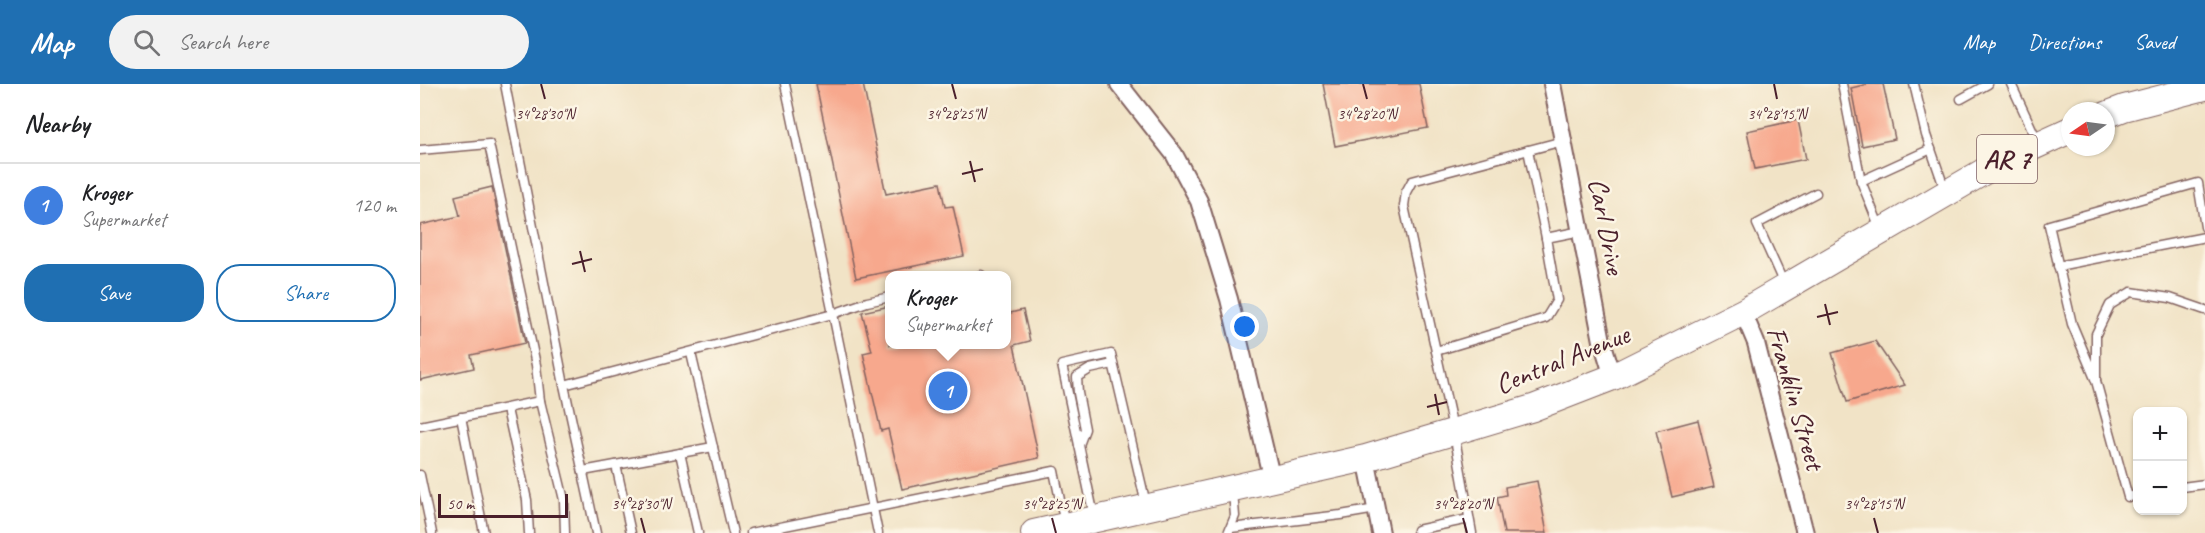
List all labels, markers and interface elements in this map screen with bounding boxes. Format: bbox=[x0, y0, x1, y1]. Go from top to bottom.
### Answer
search box bbox=[109, 15, 529, 69]
text: Map bbox=[30, 25, 73, 60]
icon: search bbox=[130, 26, 163, 59]
text: Search here bbox=[178, 28, 268, 56]
text: Map bbox=[1963, 29, 1995, 55]
text: Directions bbox=[2028, 29, 2101, 55]
text: Saved bbox=[2134, 29, 2175, 55]
north arrow bbox=[2061, 102, 2115, 156]
text: 34°28'30"N bbox=[515, 105, 578, 124]
text: 34°28'25"N bbox=[926, 105, 989, 124]
text: 34°28'20"N bbox=[1337, 105, 1400, 124]
text: 34°28'15"N bbox=[1747, 105, 1810, 124]
text: Nearby bbox=[24, 107, 89, 140]
road number: AR 7 bbox=[1977, 135, 2037, 183]
street label: Carl Drive bbox=[1581, 175, 1634, 279]
text: Kroger bbox=[81, 179, 131, 207]
text: 1 bbox=[39, 193, 48, 218]
text: 120 m bbox=[353, 193, 396, 218]
text: Supermarket bbox=[81, 207, 166, 232]
button: Save bbox=[24, 264, 204, 322]
button: Share bbox=[216, 264, 396, 322]
popup bbox=[885, 271, 1011, 349]
text: Kroger bbox=[906, 284, 956, 312]
text: Supermarket bbox=[906, 312, 991, 337]
your location bbox=[1230, 312, 1259, 341]
street label: Central Avenue bbox=[1490, 316, 1636, 402]
street label: Franklin Street bbox=[1759, 322, 1834, 476]
pin: 1 bbox=[928, 368, 968, 414]
map controls bbox=[2133, 407, 2187, 515]
button: + bbox=[2133, 407, 2187, 461]
button: − bbox=[2133, 461, 2187, 515]
scale bar bbox=[438, 491, 568, 518]
text: 50 m bbox=[447, 494, 474, 514]
text: 34°28'30"N bbox=[611, 495, 674, 514]
text: 34°28'25"N bbox=[1022, 495, 1085, 514]
text: 34°28'20"N bbox=[1433, 495, 1496, 514]
text: 34°28'15"N bbox=[1844, 495, 1907, 514]

